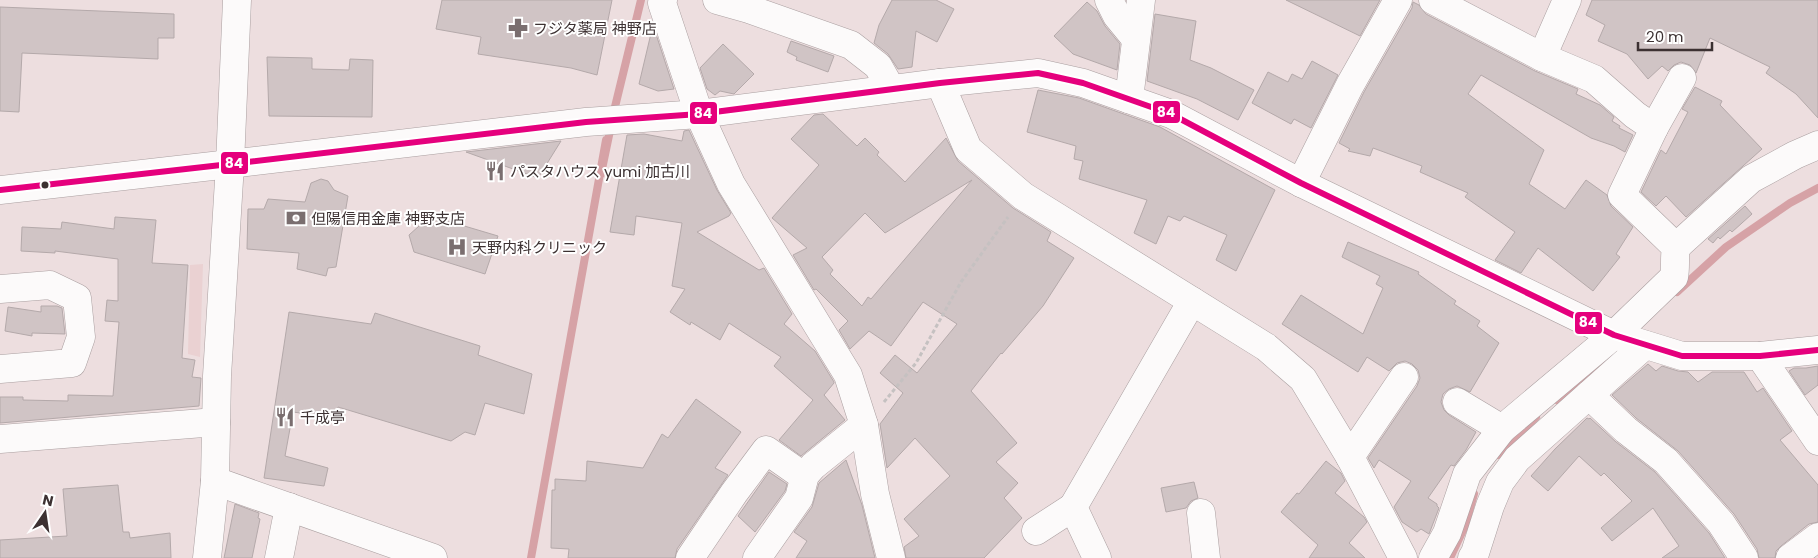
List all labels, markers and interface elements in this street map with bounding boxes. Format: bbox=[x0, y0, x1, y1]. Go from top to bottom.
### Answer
pharmacy icon: フジタ薬局 神野店 bbox=[507, 17, 529, 39]
place label: フジタ薬局 神野店 bbox=[533, 18, 657, 39]
scale bar bbox=[1638, 20, 1712, 52]
text: 20 m bbox=[1646, 26, 1684, 47]
line badge: 84 bbox=[1152, 100, 1181, 124]
line badge: 84 bbox=[689, 101, 718, 125]
text: 84 bbox=[1157, 102, 1175, 122]
text: 84 bbox=[694, 103, 712, 123]
line badge: 84 bbox=[220, 151, 249, 175]
text: 84 bbox=[225, 153, 243, 173]
restaurant icon: パスタハウス yumi 加古川 bbox=[484, 160, 506, 182]
place label: パスタハウス yumi 加古川 bbox=[510, 161, 690, 182]
unlabelled marker bbox=[40, 180, 50, 190]
bank icon: 但陽信用金庫 神野支店 bbox=[285, 207, 307, 229]
place label: 但陽信用金庫 神野支店 bbox=[311, 208, 465, 229]
hospital icon: 天野内科クリニック bbox=[446, 236, 468, 258]
place label: 天野内科クリニック bbox=[472, 237, 607, 258]
line badge: 84 bbox=[1574, 311, 1603, 335]
text: 84 bbox=[1579, 312, 1597, 332]
restaurant icon: 千成亭 bbox=[274, 406, 296, 428]
place label: 千成亭 bbox=[300, 407, 345, 428]
north arrow bbox=[20, 488, 70, 538]
text: N bbox=[41, 489, 55, 511]

